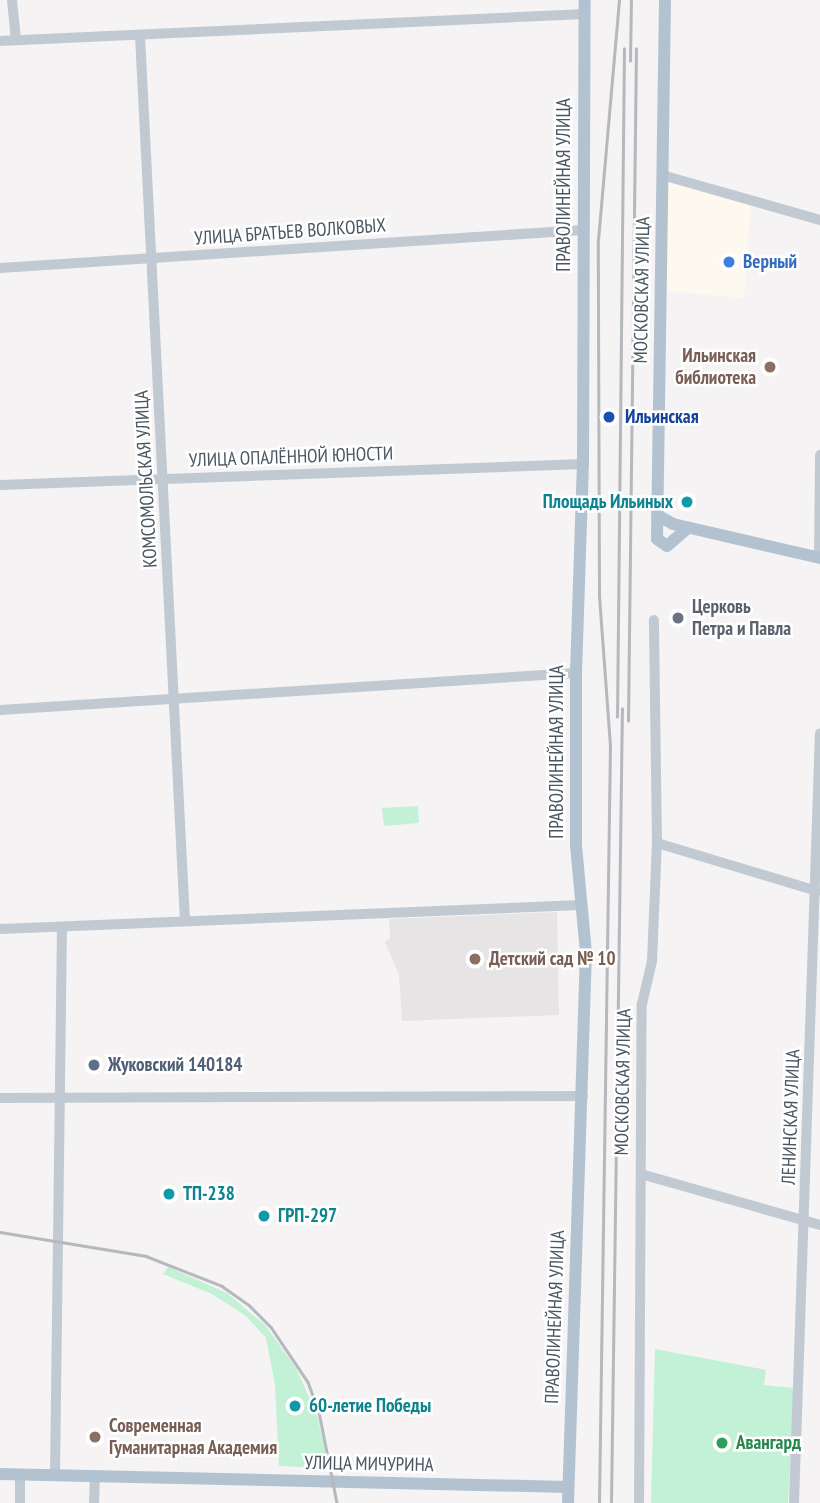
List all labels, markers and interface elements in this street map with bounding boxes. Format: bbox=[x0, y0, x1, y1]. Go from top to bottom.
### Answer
street label: ПРАВОЛИНЕЙНАЯ УЛИЦА bbox=[553, 98, 575, 272]
street label: УЛИЦА БРАТЬЕВ ВОЛКОВЫХ bbox=[193, 214, 387, 250]
street label: МОСКОВСКАЯ УЛИЦА bbox=[629, 216, 655, 364]
place label: Верный bbox=[743, 251, 797, 273]
marker: Верный bbox=[721, 254, 737, 270]
place label: Ильинская библиотека bbox=[675, 345, 756, 389]
marker: Ильинская библиотека bbox=[762, 359, 778, 375]
street label: КОМСОМОЛЬСКАЯ УЛИЦА bbox=[130, 389, 162, 569]
place label: Ильинская bbox=[625, 406, 699, 428]
marker: Ильинская bbox=[599, 407, 619, 427]
street label: УЛИЦА ОПАЛЁННОЙ ЮНОСТИ bbox=[188, 442, 394, 472]
place label: Площадь Ильиных bbox=[542, 491, 673, 513]
marker: Площадь Ильиных bbox=[679, 494, 695, 510]
place label: Церковь Петра и Павла bbox=[692, 596, 791, 640]
marker: Церковь Петра и Павла bbox=[670, 610, 686, 626]
street label: ПРАВОЛИНЕЙНАЯ УЛИЦА bbox=[546, 665, 568, 839]
place label: Детский сад № 10 bbox=[489, 948, 615, 970]
marker: Детский сад № 10 bbox=[467, 951, 483, 967]
street label: МОСКОВСКАЯ УЛИЦА bbox=[610, 1008, 636, 1156]
street label: ЛЕНИНСКАЯ УЛИЦА bbox=[777, 1049, 805, 1185]
place label: Жуковский 140184 bbox=[108, 1054, 242, 1076]
marker: Жуковский 140184 bbox=[86, 1057, 102, 1073]
place label: ТП-238 bbox=[183, 1183, 235, 1205]
marker: ТП-238 bbox=[161, 1186, 177, 1202]
place label: ГРП-297 bbox=[278, 1205, 337, 1227]
marker: ГРП-297 bbox=[256, 1208, 272, 1224]
street label: ПРАВОЛИНЕЙНАЯ УЛИЦА bbox=[541, 1230, 569, 1404]
place label: 60-летие Победы bbox=[309, 1395, 431, 1417]
marker: 60-летие Победы bbox=[287, 1398, 303, 1414]
place label: Современная Гуманитарная Академия bbox=[109, 1415, 278, 1459]
marker: Современная Гуманитарная Академия bbox=[87, 1429, 103, 1445]
place label: Авангард bbox=[736, 1432, 801, 1454]
marker: Авангард bbox=[714, 1435, 730, 1451]
street label: УЛИЦА МИЧУРИНА bbox=[304, 1451, 434, 1477]

